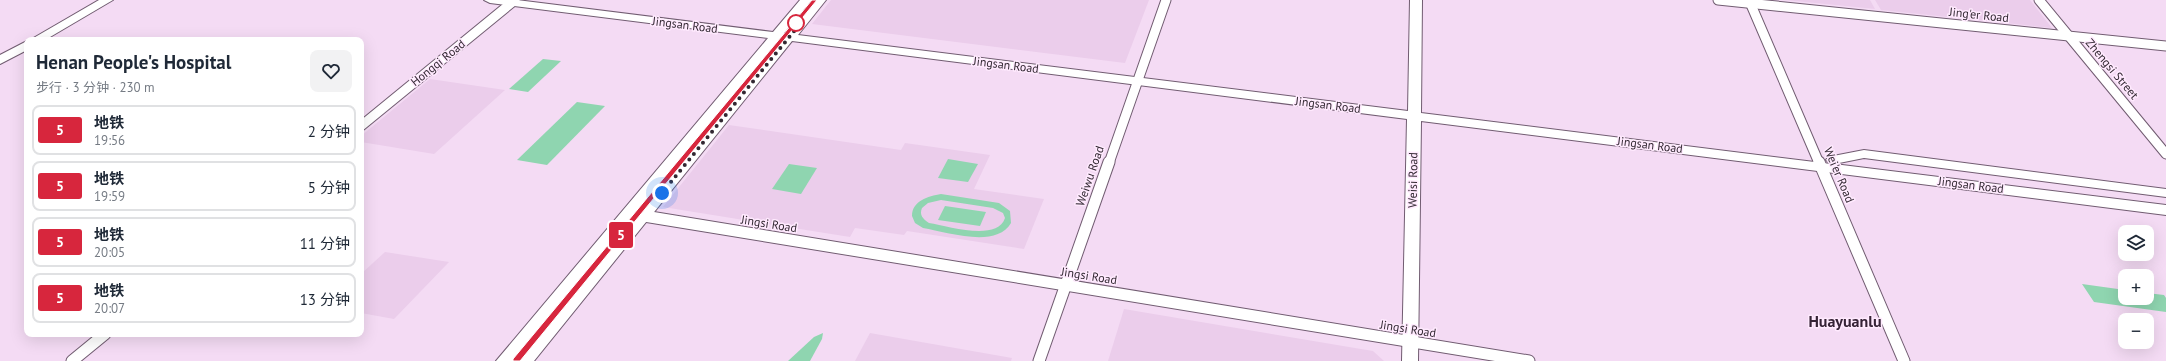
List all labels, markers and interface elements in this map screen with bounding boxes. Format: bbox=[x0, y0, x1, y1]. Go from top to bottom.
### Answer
street label: Jing'er Road bbox=[1947, 4, 2010, 25]
street label: Jingsan Road bbox=[650, 13, 719, 36]
unlabelled marker bbox=[787, 14, 805, 32]
street label: Zhengsi Street bbox=[2083, 35, 2142, 102]
street label: Hongqi Road bbox=[407, 36, 468, 89]
text: Henan People's Hospital bbox=[36, 50, 231, 74]
button: heart bbox=[310, 50, 352, 92]
street label: Jingsan Road bbox=[971, 53, 1040, 76]
text: 步行 · 3 分钟 · 230 m bbox=[36, 79, 155, 96]
street label: Jingsan Road bbox=[1293, 93, 1362, 116]
text: 地铁 bbox=[94, 113, 124, 132]
text: 5 bbox=[56, 121, 64, 139]
text: 2 分钟 bbox=[308, 122, 350, 141]
text: 19:56 bbox=[94, 132, 125, 149]
street label: Jingsan Road bbox=[1615, 133, 1684, 156]
street label: Weiwu Road bbox=[1072, 144, 1107, 208]
street label: Wei'er Road bbox=[1821, 145, 1858, 205]
street label: Weisi Road bbox=[1405, 152, 1420, 208]
text: 地铁 bbox=[94, 169, 124, 188]
street label: Jingsan Road bbox=[1936, 173, 2005, 196]
text: 5 bbox=[56, 177, 64, 195]
text: 5 分钟 bbox=[308, 178, 350, 197]
your location bbox=[652, 183, 672, 203]
text: 19:59 bbox=[94, 188, 125, 205]
street label: Jingsi Road bbox=[739, 212, 798, 235]
line badge: 5 bbox=[608, 222, 634, 248]
text: 地铁 bbox=[94, 225, 124, 244]
map controls bbox=[2118, 225, 2154, 349]
button: layers bbox=[2118, 225, 2154, 261]
text: 5 bbox=[617, 226, 625, 244]
text: 5 bbox=[56, 233, 64, 251]
text: 11 分钟 bbox=[300, 234, 350, 253]
text: 20:05 bbox=[94, 244, 125, 261]
street label: Jingsi Road bbox=[1059, 264, 1118, 287]
button: + bbox=[2118, 269, 2154, 305]
text: 地铁 bbox=[94, 281, 124, 300]
text: 5 bbox=[56, 289, 64, 307]
text: 13 分钟 bbox=[300, 290, 350, 309]
text: 20:07 bbox=[94, 300, 125, 317]
district label: Huayuanlu bbox=[1808, 311, 1882, 331]
button: − bbox=[2118, 313, 2154, 349]
street label: Jingsi Road bbox=[1378, 317, 1437, 340]

